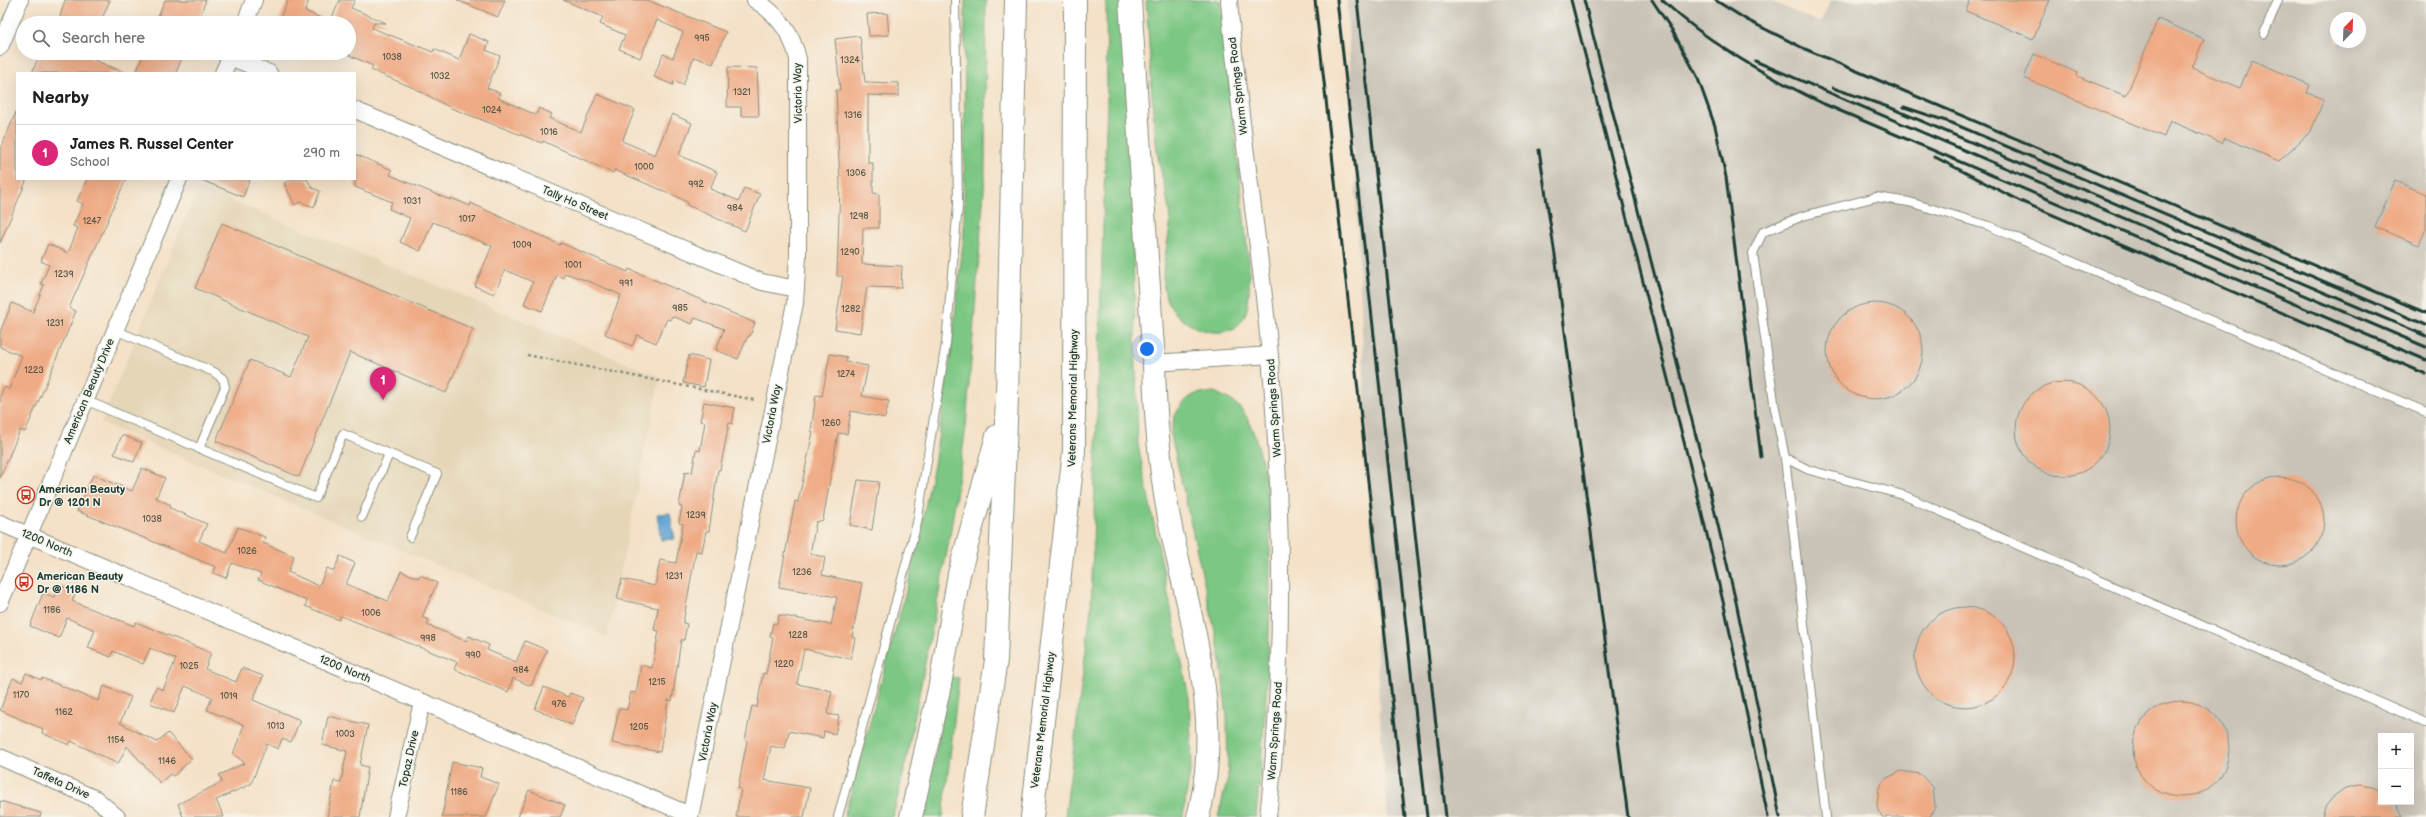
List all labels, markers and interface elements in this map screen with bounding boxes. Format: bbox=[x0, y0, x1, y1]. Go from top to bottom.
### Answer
north arrow bbox=[2330, 12, 2366, 48]
search box bbox=[16, 16, 356, 60]
icon: search bbox=[30, 27, 52, 49]
text: Search here bbox=[62, 29, 145, 48]
house number: 995 bbox=[694, 33, 710, 44]
street label: Warm Springs Road bbox=[1226, 36, 1250, 136]
house number: 1038 bbox=[382, 52, 402, 63]
house number: 1324 bbox=[840, 55, 860, 66]
street label: Victoria Way bbox=[791, 63, 805, 123]
house number: 1032 bbox=[430, 71, 450, 82]
house number: 1321 bbox=[733, 87, 751, 98]
text: Nearby bbox=[32, 88, 89, 108]
house number: 1024 bbox=[482, 105, 502, 116]
house number: 1316 bbox=[844, 110, 862, 121]
house number: 1016 bbox=[540, 127, 558, 138]
text: James R. Russel Center bbox=[70, 135, 234, 154]
text: 1 bbox=[42, 145, 48, 161]
text: 290 m bbox=[303, 145, 340, 161]
text: School bbox=[70, 154, 110, 170]
house number: 1000 bbox=[634, 162, 654, 173]
house number: 1306 bbox=[846, 168, 866, 179]
house number: 992 bbox=[688, 179, 705, 190]
street label: Tally Ho Street bbox=[540, 183, 611, 223]
house number: 1031 bbox=[403, 196, 421, 207]
house number: 984 bbox=[727, 203, 743, 214]
house number: 1298 bbox=[849, 211, 869, 222]
house number: 1017 bbox=[459, 214, 476, 225]
house number: 1247 bbox=[83, 216, 102, 227]
house number: 1009 bbox=[512, 240, 532, 251]
house number: 1290 bbox=[840, 247, 860, 258]
house number: 1001 bbox=[564, 260, 582, 271]
house number: 1239 bbox=[54, 269, 74, 280]
house number: 991 bbox=[619, 278, 633, 289]
house number: 985 bbox=[672, 303, 688, 314]
house number: 1282 bbox=[841, 304, 861, 315]
house number: 1231 bbox=[46, 318, 64, 329]
street label: Veterans Memorial Highway bbox=[1065, 329, 1081, 467]
street label: American Beauty Drive bbox=[61, 336, 117, 446]
your location bbox=[1137, 339, 1157, 359]
street label: Warm Springs Road bbox=[1264, 358, 1284, 458]
house number: 1223 bbox=[24, 365, 44, 376]
pin: 1 bbox=[370, 367, 396, 400]
house number: 1274 bbox=[837, 369, 856, 380]
street label: Victoria Way bbox=[760, 383, 784, 445]
house number: 1260 bbox=[821, 418, 841, 429]
place label: American Beauty Dr @ 1201 N bbox=[38, 483, 125, 509]
bus stop icon: American Beauty Dr @ 1201 N bbox=[16, 485, 36, 505]
house number: 1239 bbox=[686, 510, 706, 521]
house number: 1038 bbox=[142, 514, 162, 525]
street label: 1200 North bbox=[19, 526, 75, 560]
house number: 1026 bbox=[237, 546, 257, 557]
house number: 1236 bbox=[792, 567, 812, 578]
place label: American Beauty Dr @ 1186 N bbox=[36, 570, 123, 596]
house number: 1231 bbox=[665, 571, 683, 582]
bus stop icon: American Beauty Dr @ 1186 N bbox=[14, 572, 34, 592]
house number: 1186 bbox=[43, 605, 61, 616]
house number: 1006 bbox=[361, 608, 381, 619]
house number: 1228 bbox=[788, 630, 808, 641]
house number: 998 bbox=[420, 633, 436, 644]
house number: 990 bbox=[465, 650, 481, 661]
street label: Veterans Memorial Highway bbox=[1028, 651, 1058, 789]
street label: 1200 North bbox=[317, 652, 373, 686]
house number: 1220 bbox=[774, 659, 794, 670]
house number: 1025 bbox=[179, 661, 199, 672]
house number: 984 bbox=[513, 665, 529, 676]
house number: 1215 bbox=[648, 677, 666, 688]
street label: Warm Springs Road bbox=[1265, 681, 1285, 781]
house number: 1170 bbox=[13, 690, 29, 701]
house number: 1019 bbox=[220, 691, 238, 702]
house number: 976 bbox=[551, 699, 567, 710]
street label: Victoria Way bbox=[696, 701, 720, 763]
house number: 1162 bbox=[55, 707, 74, 718]
house number: 1013 bbox=[267, 721, 285, 732]
house number: 1205 bbox=[629, 722, 649, 733]
house number: 1003 bbox=[335, 729, 355, 740]
street label: Topaz Drive bbox=[397, 729, 422, 789]
map controls bbox=[2378, 733, 2414, 805]
button: + bbox=[2378, 733, 2414, 769]
house number: 1154 bbox=[107, 735, 125, 746]
house number: 1146 bbox=[158, 756, 176, 767]
street label: Taffeta Drive bbox=[30, 764, 92, 802]
button: − bbox=[2378, 769, 2414, 805]
house number: 1186 bbox=[450, 787, 468, 798]

